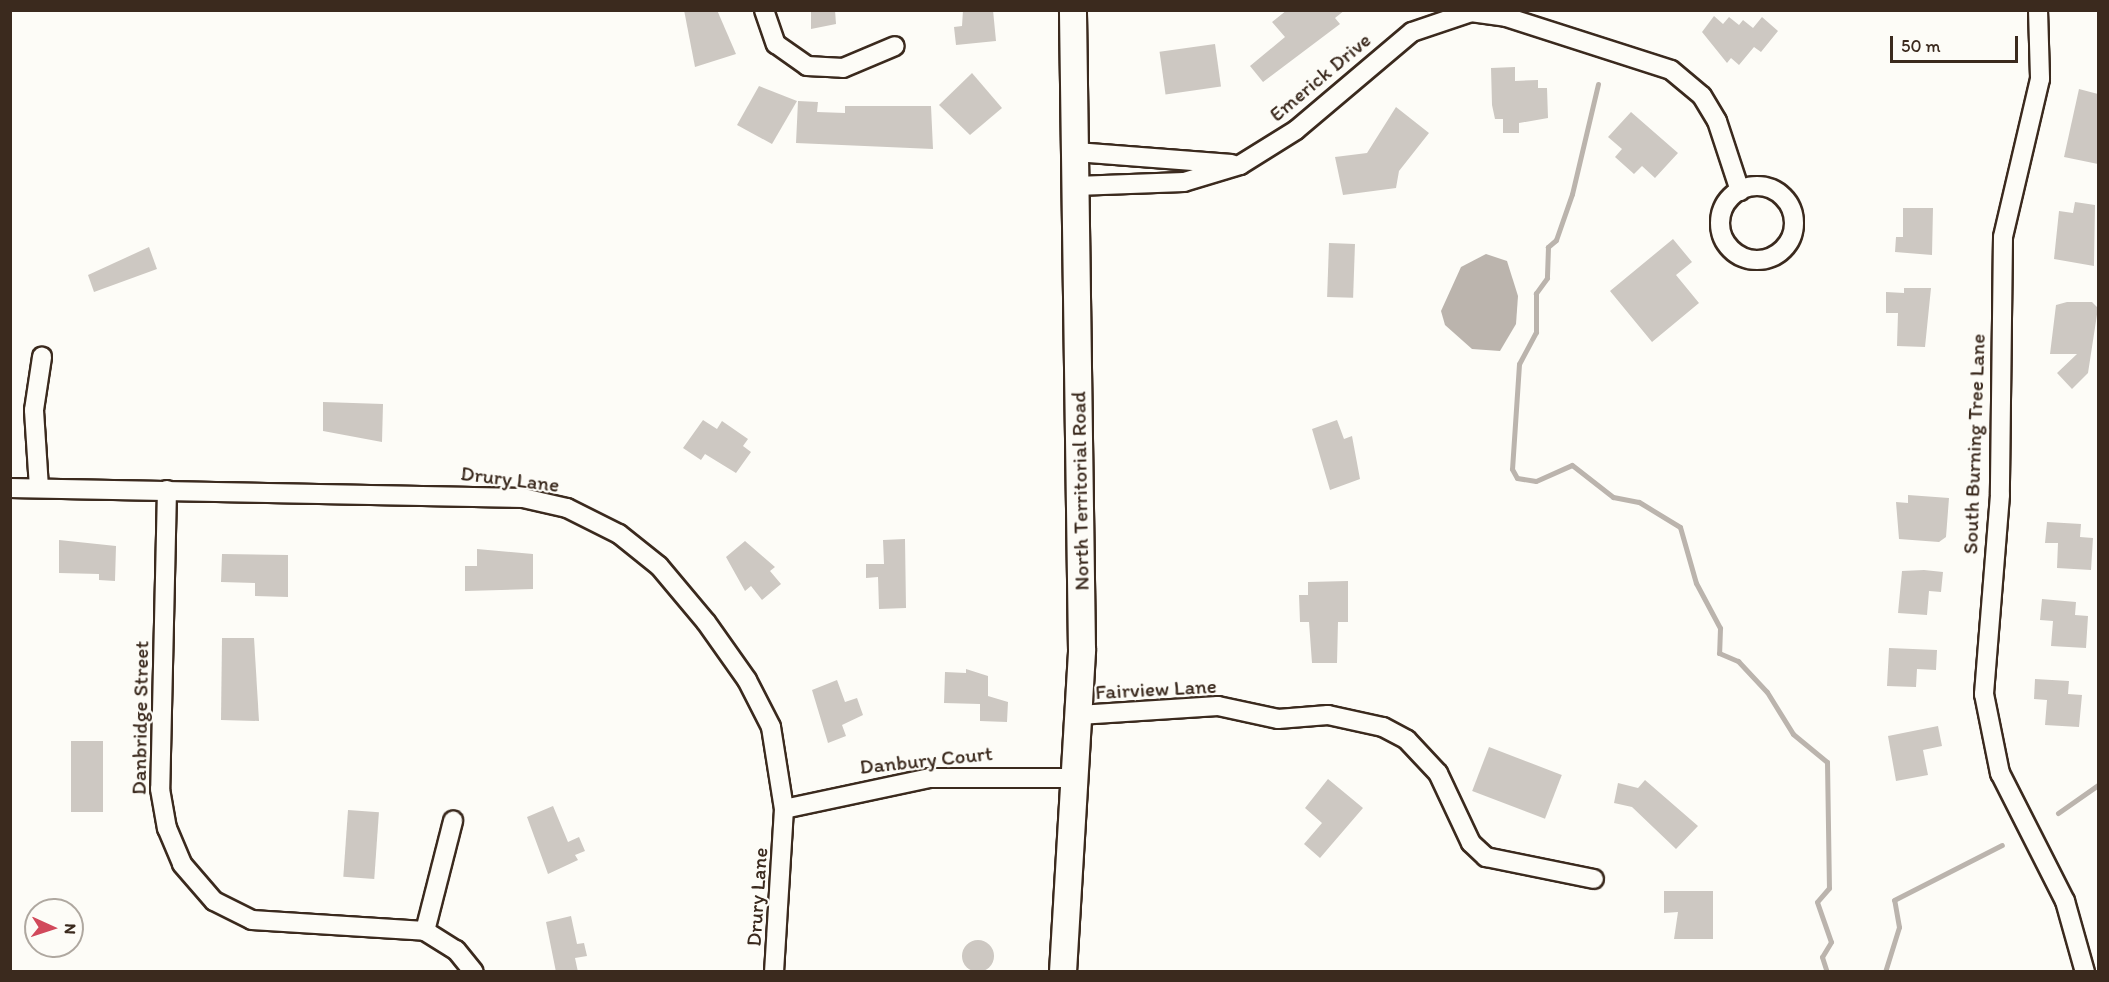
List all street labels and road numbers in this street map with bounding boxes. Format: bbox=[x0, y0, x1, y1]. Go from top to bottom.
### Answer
street label: Emerick Drive bbox=[1264, 27, 1376, 127]
street label: South Burning Tree Lane bbox=[1958, 333, 1990, 555]
street label: North Territorial Road bbox=[1066, 392, 1094, 590]
street label: Drury Lane bbox=[459, 460, 561, 498]
street label: Danbridge Street bbox=[126, 641, 154, 795]
street label: Fairview Lane bbox=[1094, 673, 1218, 705]
street label: Danbury Court bbox=[858, 740, 994, 780]
street label: Drury Lane bbox=[741, 846, 773, 948]

